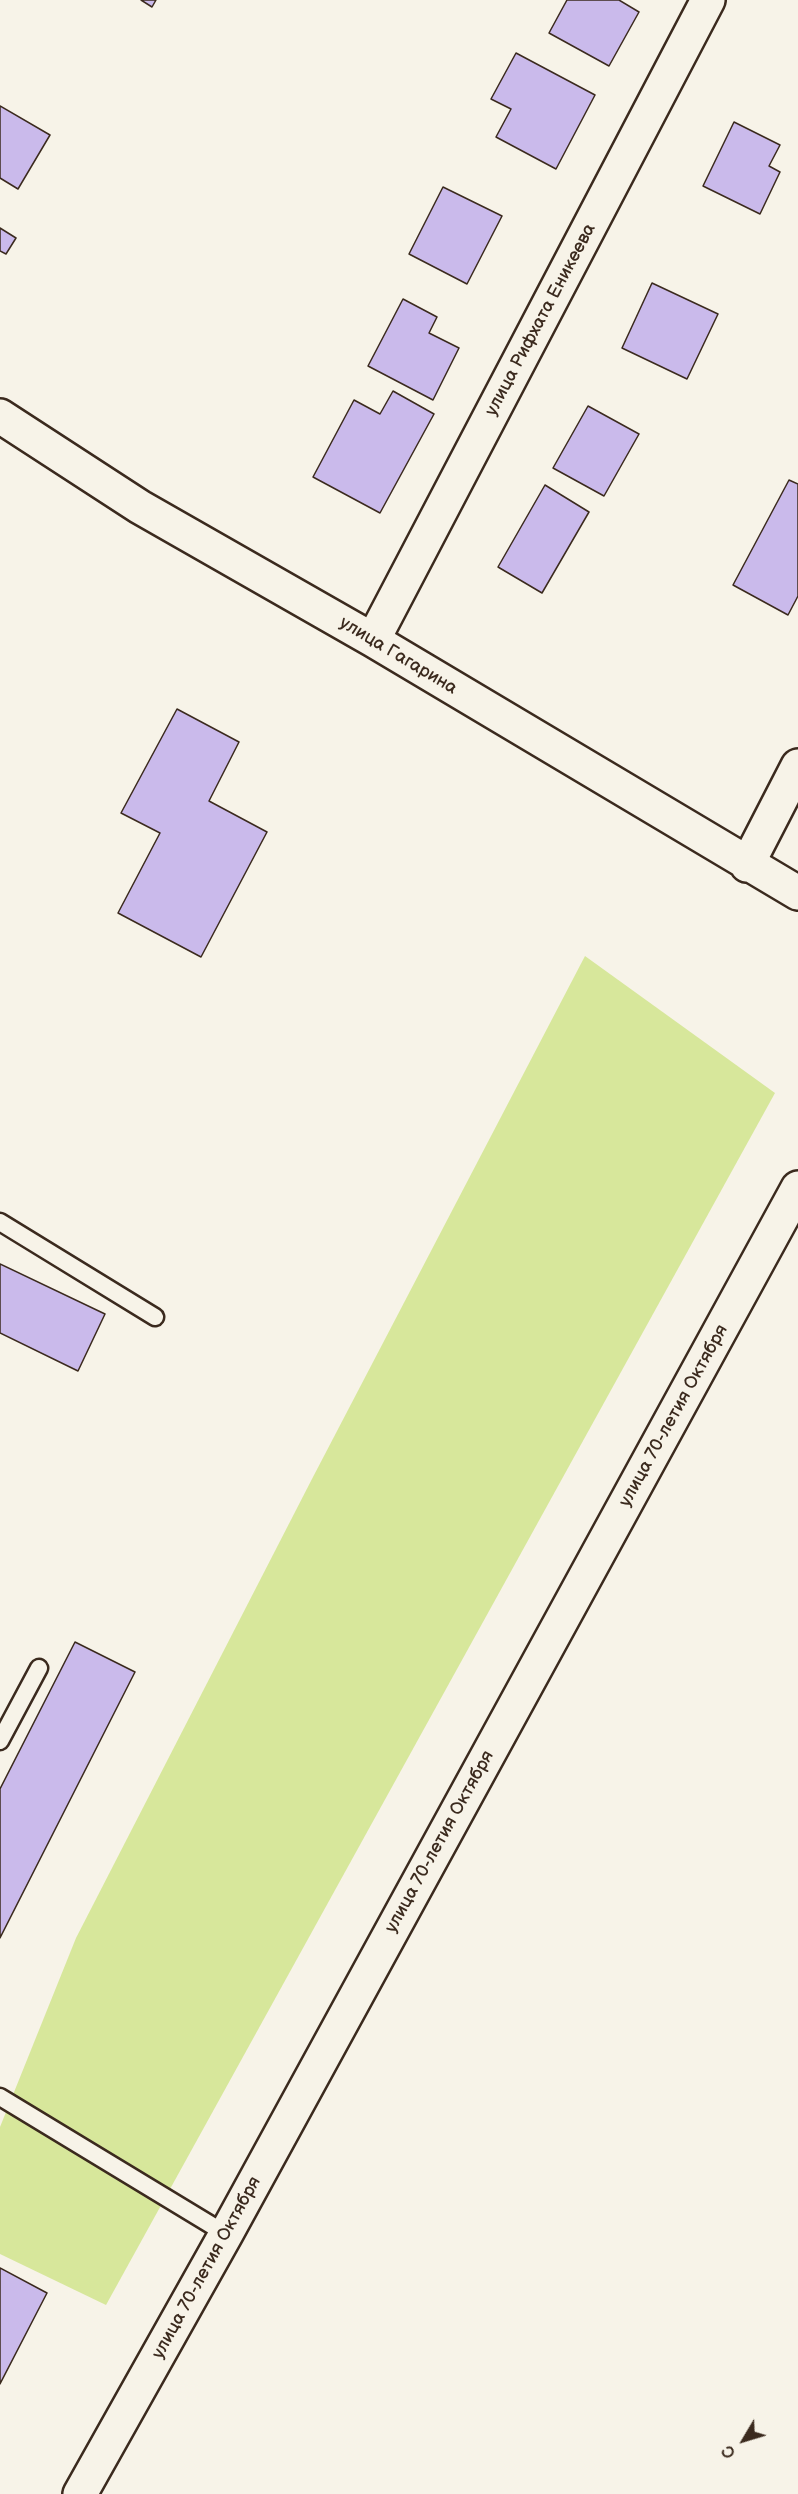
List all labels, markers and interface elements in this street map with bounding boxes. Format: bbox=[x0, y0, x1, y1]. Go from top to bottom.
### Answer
street label: улица Рифхата Еникеева bbox=[481, 220, 601, 420]
street label: улица Гагарина bbox=[335, 612, 461, 700]
street label: улица 70-летия Октября bbox=[615, 1321, 733, 1511]
street label: улица 70-летия Октября bbox=[381, 1747, 499, 1937]
street label: улица 70-летия Октября bbox=[148, 2173, 266, 2363]
north arrow bbox=[714, 2410, 774, 2470]
text: С bbox=[719, 2441, 740, 2462]

